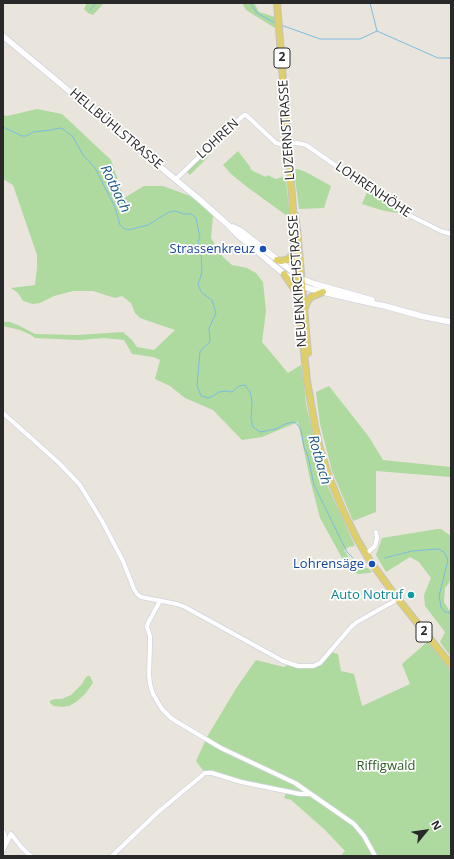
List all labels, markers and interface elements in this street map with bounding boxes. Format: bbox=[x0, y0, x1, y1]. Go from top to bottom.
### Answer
road number: 2 bbox=[274, 48, 290, 68]
street label: LUZERNSTRASSE bbox=[276, 79, 298, 181]
street label: HELLBÜHLSTRASSE bbox=[66, 86, 166, 172]
street label: LOHREN bbox=[194, 116, 242, 162]
street label: LOHRENHÖHE bbox=[332, 159, 414, 221]
water label: Rotbach bbox=[96, 162, 134, 216]
street label: NEUENKIRCHSTRASSE bbox=[286, 214, 310, 348]
place label: Strassenkreuz bbox=[170, 241, 255, 257]
marker: Strassenkreuz bbox=[258, 244, 268, 254]
water label: Rotbach bbox=[304, 433, 334, 487]
place label: Lohrensäge bbox=[293, 556, 364, 572]
marker: Lohrensäge bbox=[367, 559, 377, 569]
place label: Auto Notruf bbox=[331, 587, 403, 603]
marker: Auto Notruf bbox=[406, 590, 416, 600]
road number: 2 bbox=[416, 622, 432, 642]
park label: Riffigwald bbox=[357, 758, 415, 774]
north arrow bbox=[406, 811, 446, 851]
text: N bbox=[428, 817, 446, 832]

